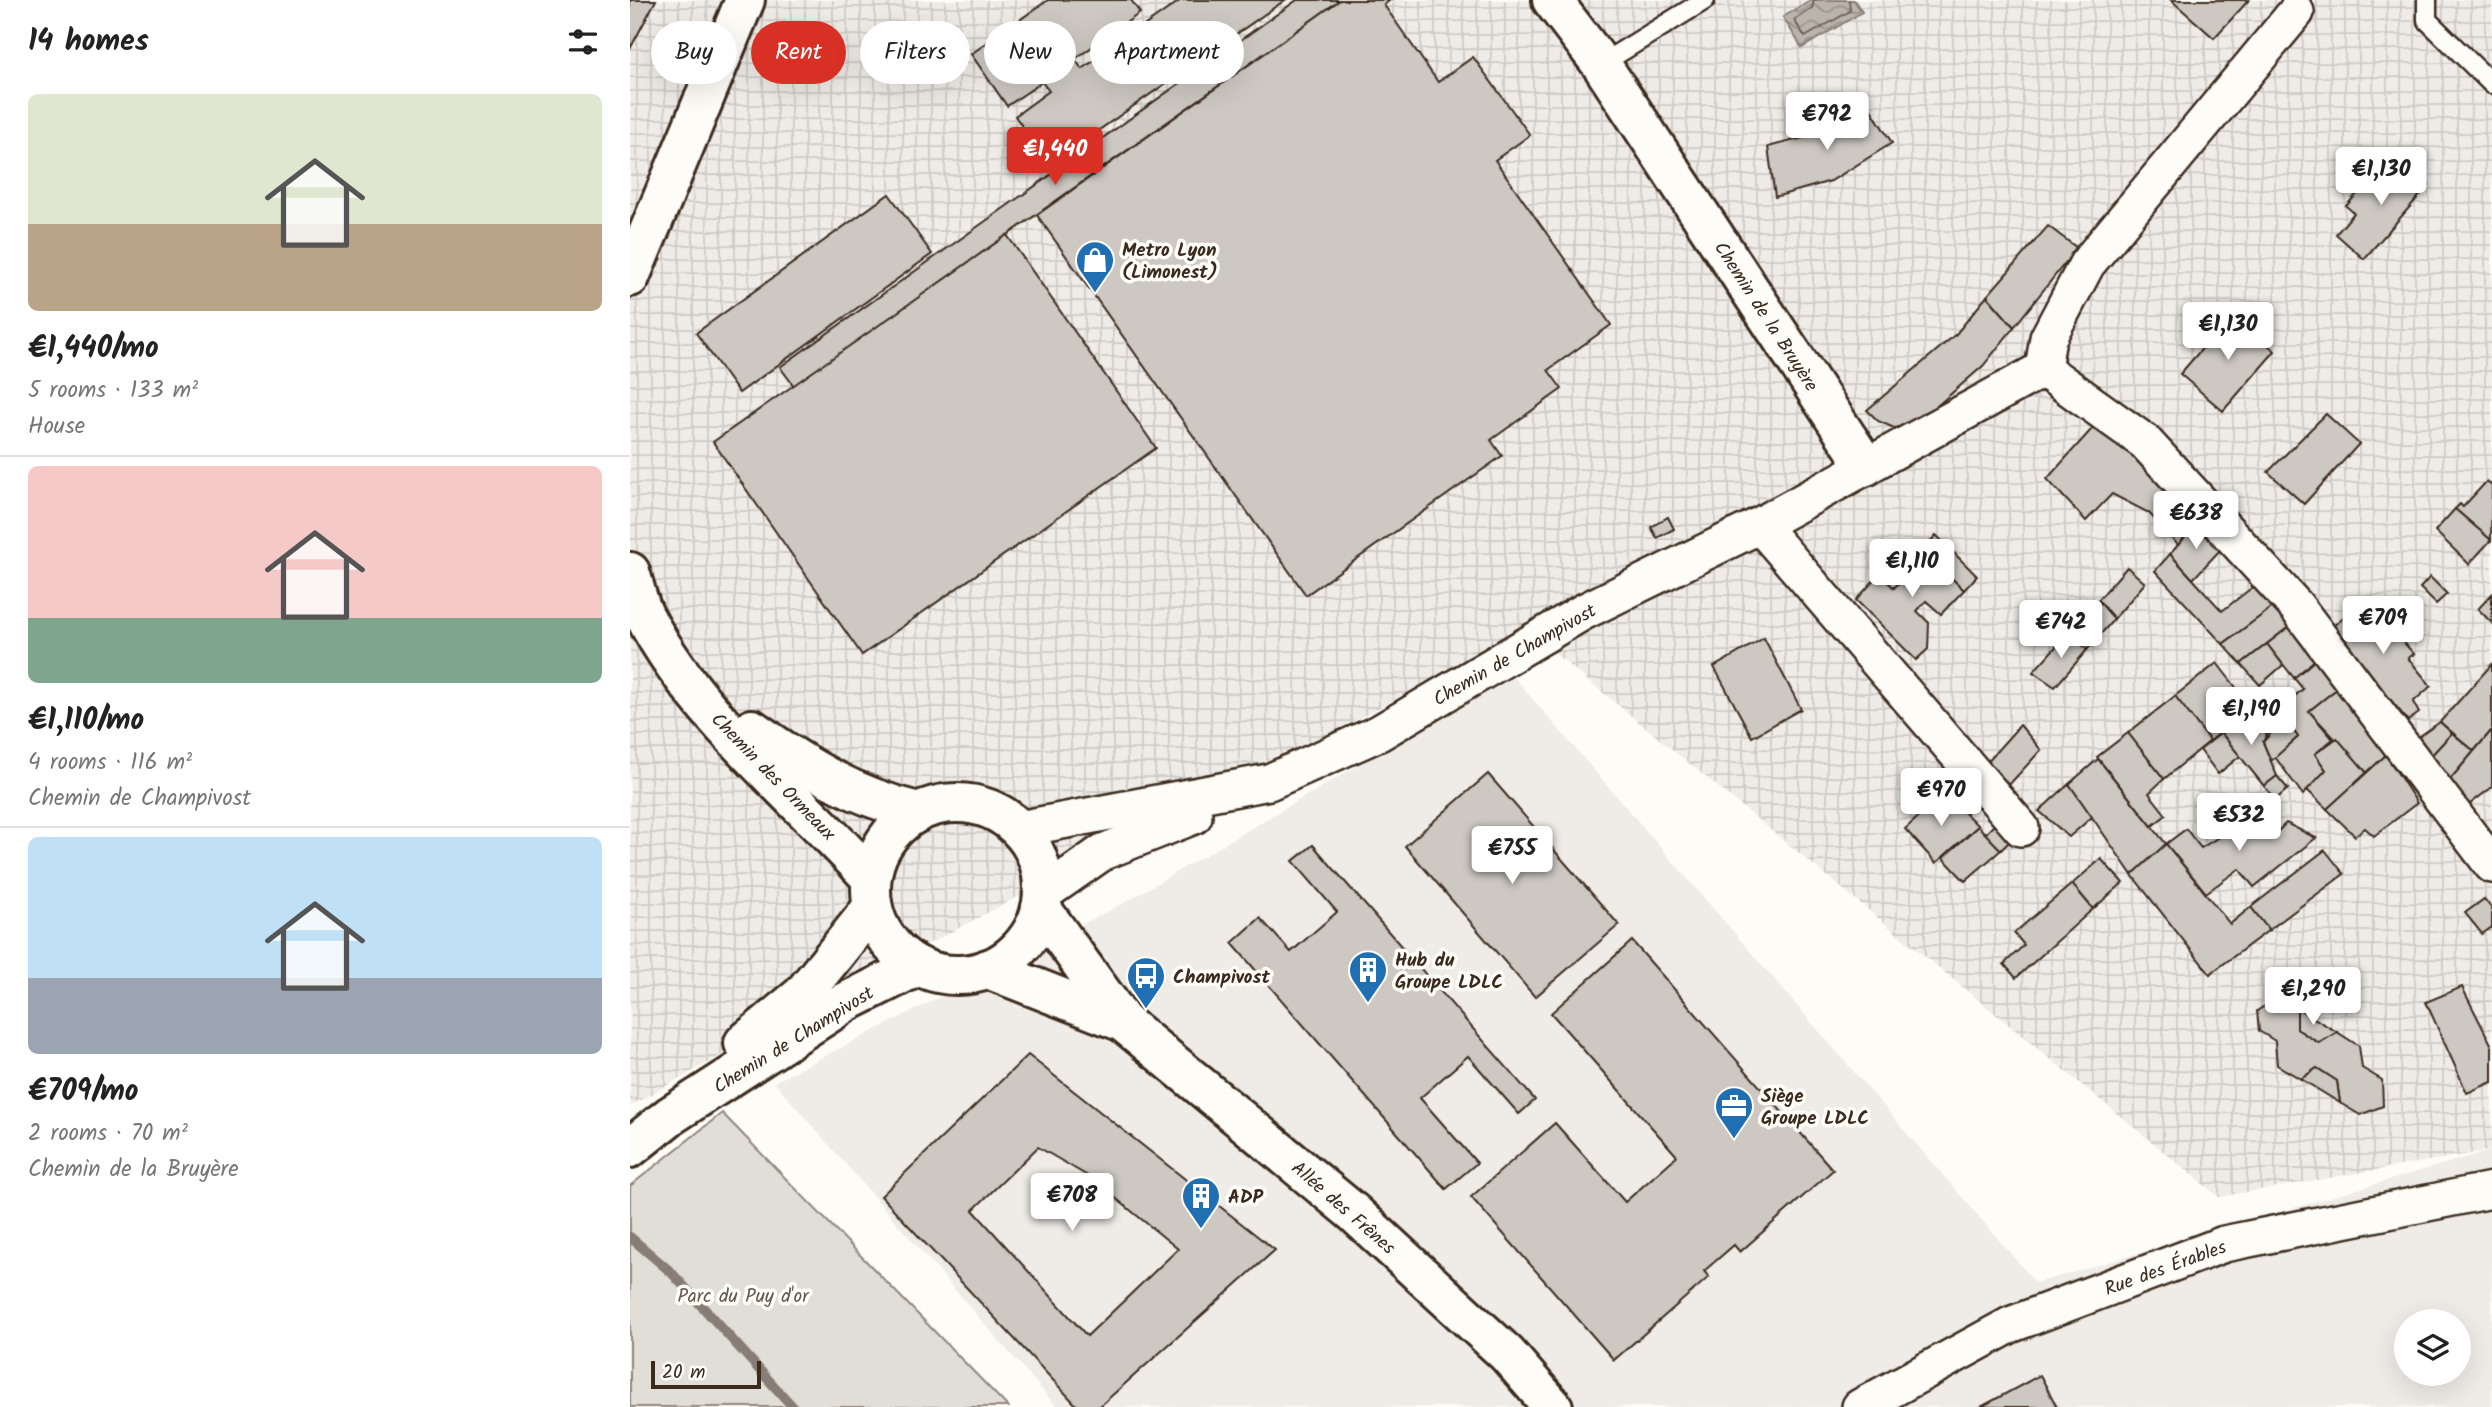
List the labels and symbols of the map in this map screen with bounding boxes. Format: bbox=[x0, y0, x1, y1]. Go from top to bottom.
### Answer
pin: €792 bbox=[1786, 92, 1868, 152]
pin: €1,440 bbox=[998, 128, 1112, 187]
pin: €1,130 bbox=[2324, 148, 2438, 207]
place label: Metro Lyon (Limonest) bbox=[1122, 236, 1218, 288]
street label: Chemin de la Bruyère bbox=[1705, 236, 1826, 399]
shop icon: Metro Lyon (Limonest) bbox=[1074, 239, 1116, 294]
pin: €1,130 bbox=[2171, 302, 2285, 362]
pin: €638 bbox=[2155, 491, 2237, 551]
pin: €1,110 bbox=[1855, 540, 1969, 599]
street label: Chemin de Champivost bbox=[1428, 596, 1603, 715]
pin: €709 bbox=[2342, 596, 2424, 656]
pin: €742 bbox=[2020, 600, 2102, 660]
pin: €1,190 bbox=[2194, 688, 2308, 747]
street label: Chemin des Ormeaux bbox=[703, 706, 843, 849]
pin: €970 bbox=[1900, 768, 1982, 828]
pin: €532 bbox=[2198, 794, 2280, 853]
pin: €755 bbox=[1471, 826, 1553, 886]
place label: Hub du Groupe LDLC bbox=[1395, 946, 1503, 998]
building icon: Hub du Groupe LDLC bbox=[1347, 949, 1389, 1004]
bus stop icon: Champivost bbox=[1125, 955, 1167, 1010]
place label: Champivost bbox=[1173, 963, 1270, 993]
pin: €1,290 bbox=[2256, 968, 2370, 1027]
street label: Chemin de Champivost bbox=[708, 979, 881, 1102]
place label: Siège Groupe LDLC bbox=[1761, 1082, 1869, 1134]
office icon: Siège Groupe LDLC bbox=[1713, 1085, 1755, 1140]
street label: Allée des Frênes bbox=[1284, 1154, 1402, 1263]
pin: €708 bbox=[1031, 1174, 1113, 1233]
building icon: ADP bbox=[1180, 1175, 1222, 1230]
place label: ADP bbox=[1228, 1183, 1264, 1213]
street label: Rue des Érables bbox=[2101, 1233, 2231, 1305]
park label: Parc du Puy d'or bbox=[678, 1282, 810, 1312]
scale bar bbox=[651, 1358, 761, 1390]

